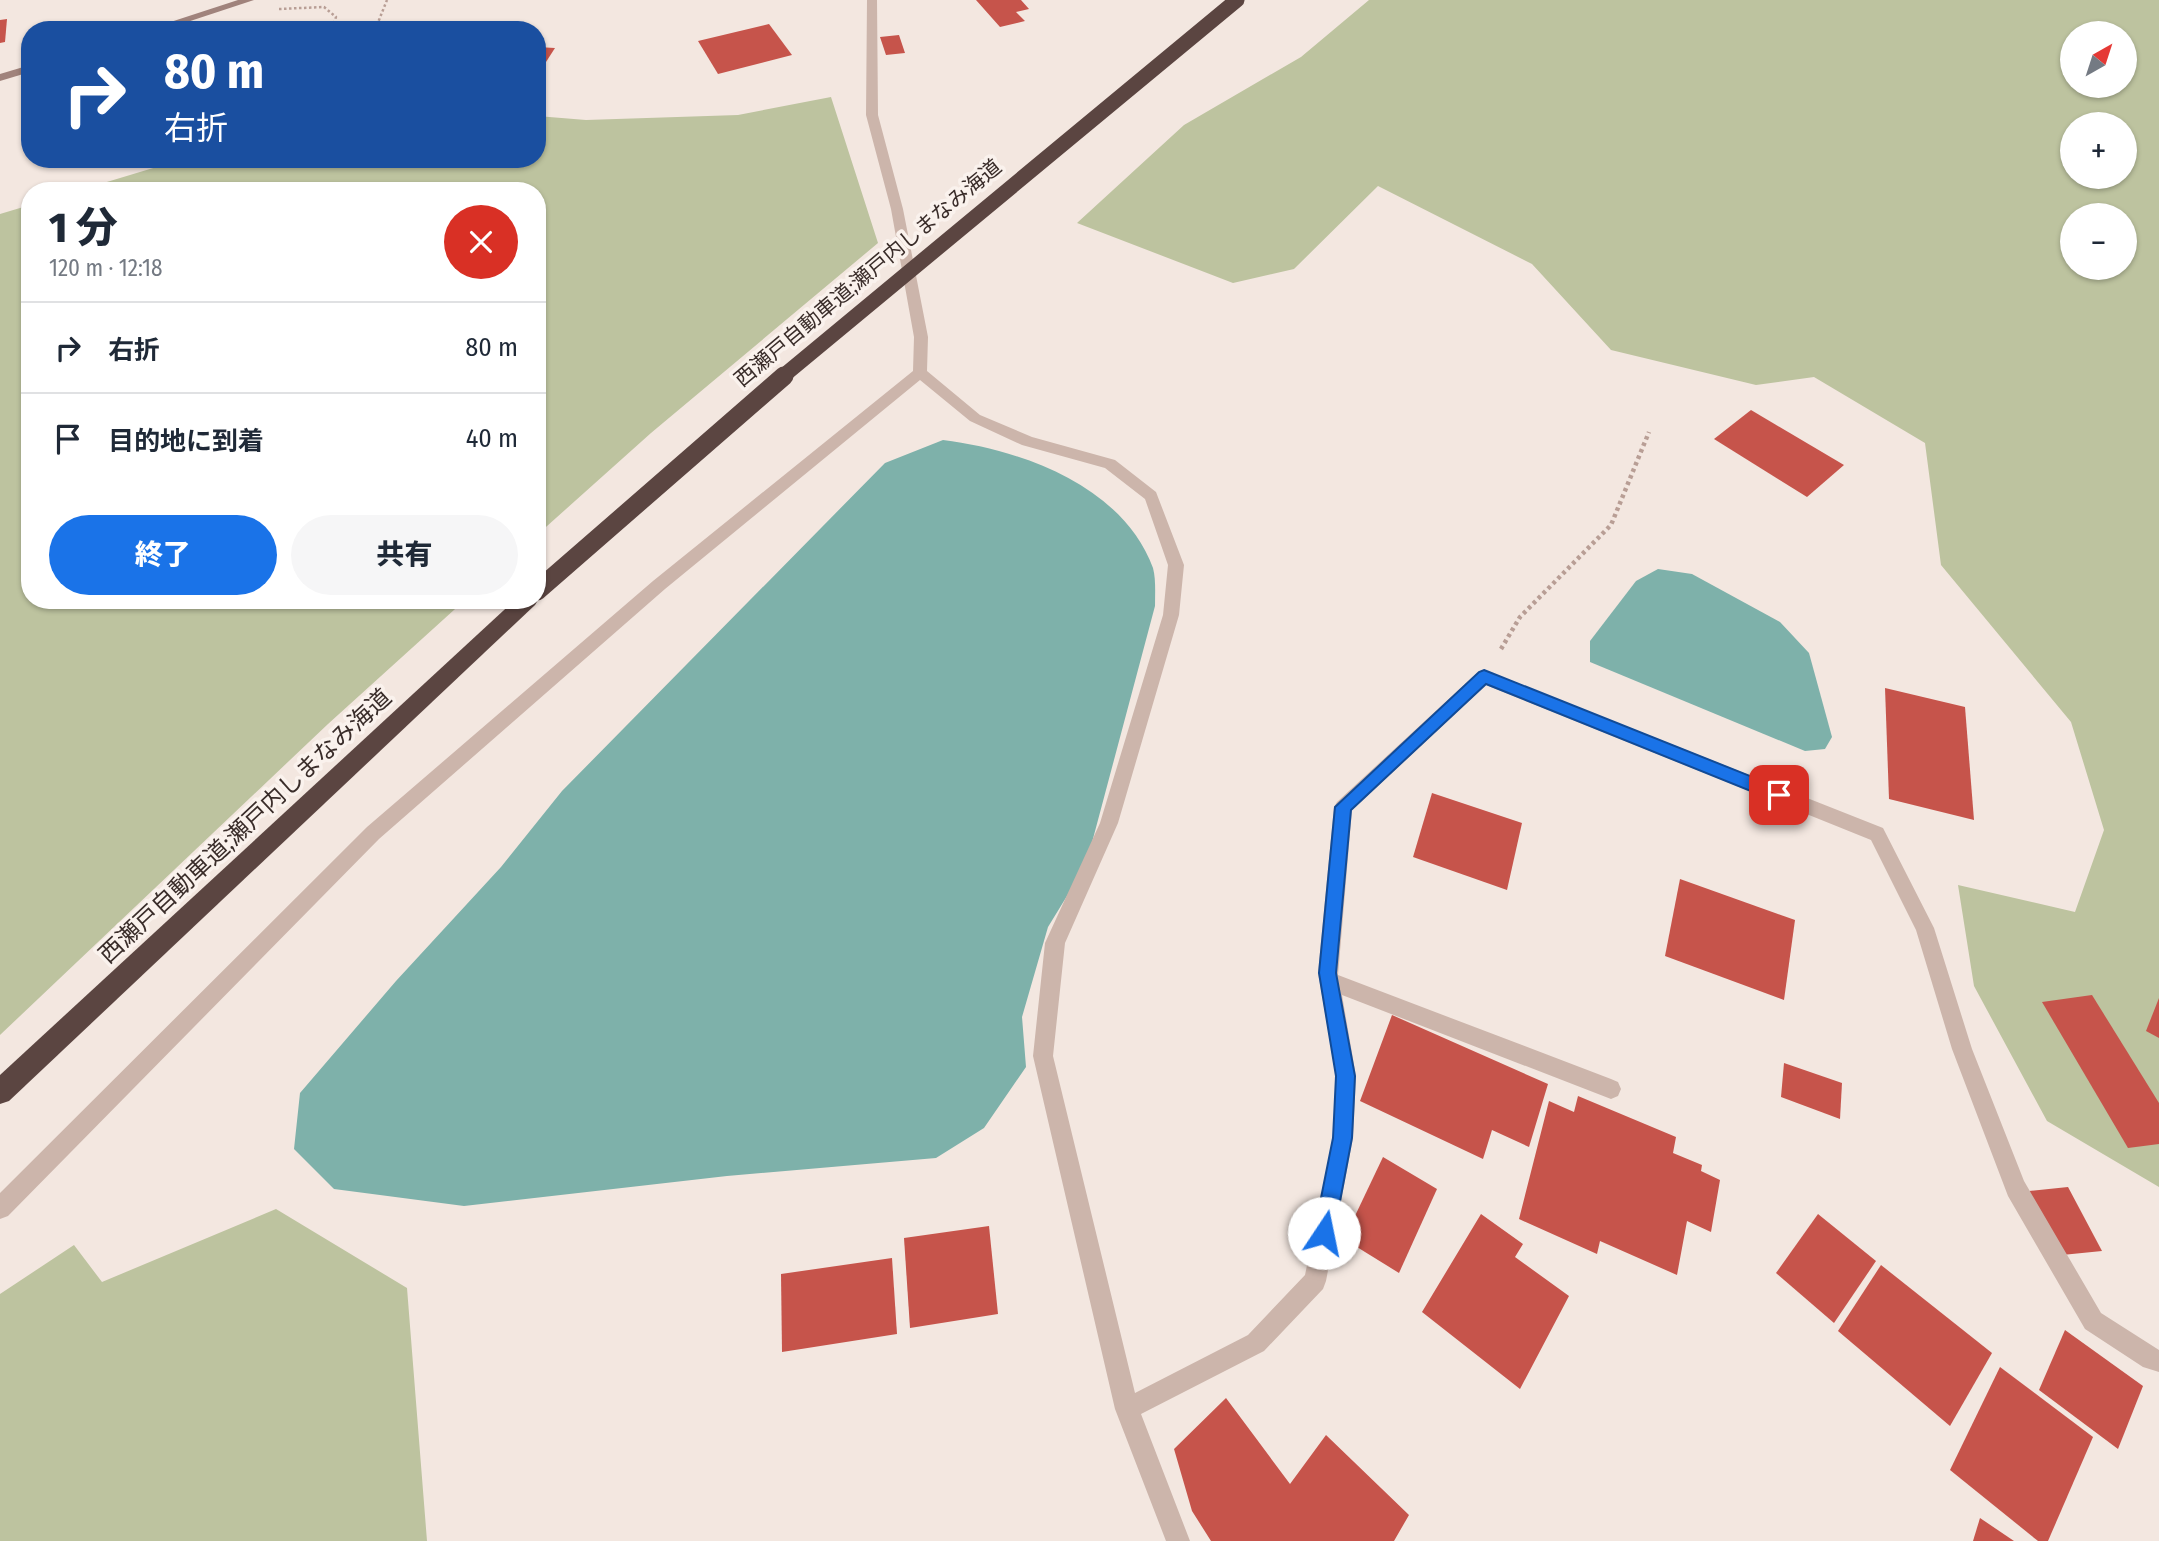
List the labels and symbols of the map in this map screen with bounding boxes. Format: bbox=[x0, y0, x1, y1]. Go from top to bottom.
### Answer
north arrow bbox=[2060, 21, 2137, 98]
street label: 西瀬戸自動車道;瀬戸内しまなみ海道 bbox=[729, 154, 1007, 392]
street label: 西瀬戸自動車道;瀬戸内しまなみ海道 bbox=[93, 683, 397, 969]
pin bbox=[1749, 765, 1809, 825]
position arrow bbox=[1287, 1196, 1361, 1270]

